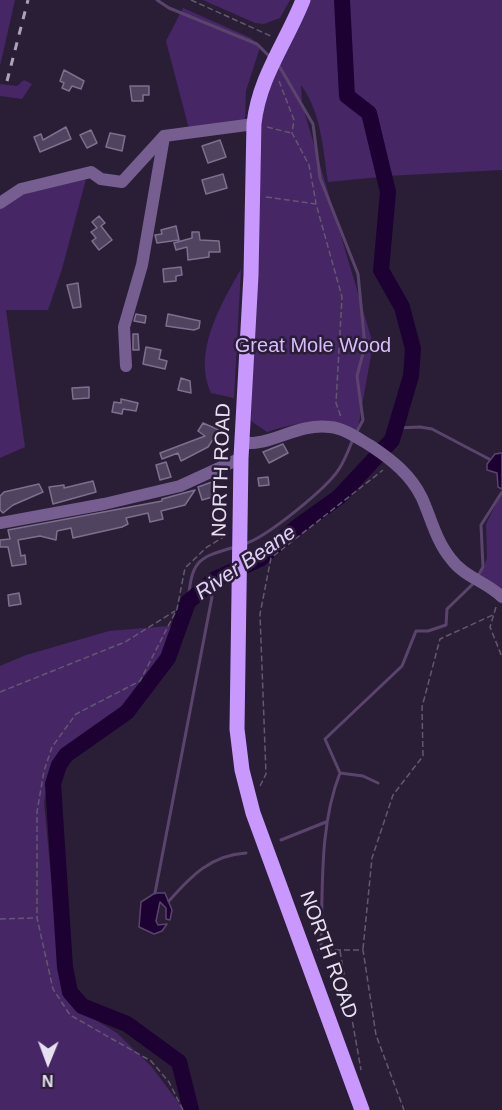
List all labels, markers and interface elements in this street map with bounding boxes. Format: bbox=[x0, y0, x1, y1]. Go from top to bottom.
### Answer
park label: Great Mole Wood bbox=[235, 334, 391, 358]
street label: NORTH ROAD bbox=[208, 403, 236, 537]
water label: River Beane bbox=[191, 520, 301, 606]
street label: NORTH ROAD bbox=[294, 888, 362, 1022]
north arrow bbox=[18, 1032, 78, 1092]
text: N bbox=[42, 1072, 54, 1089]

